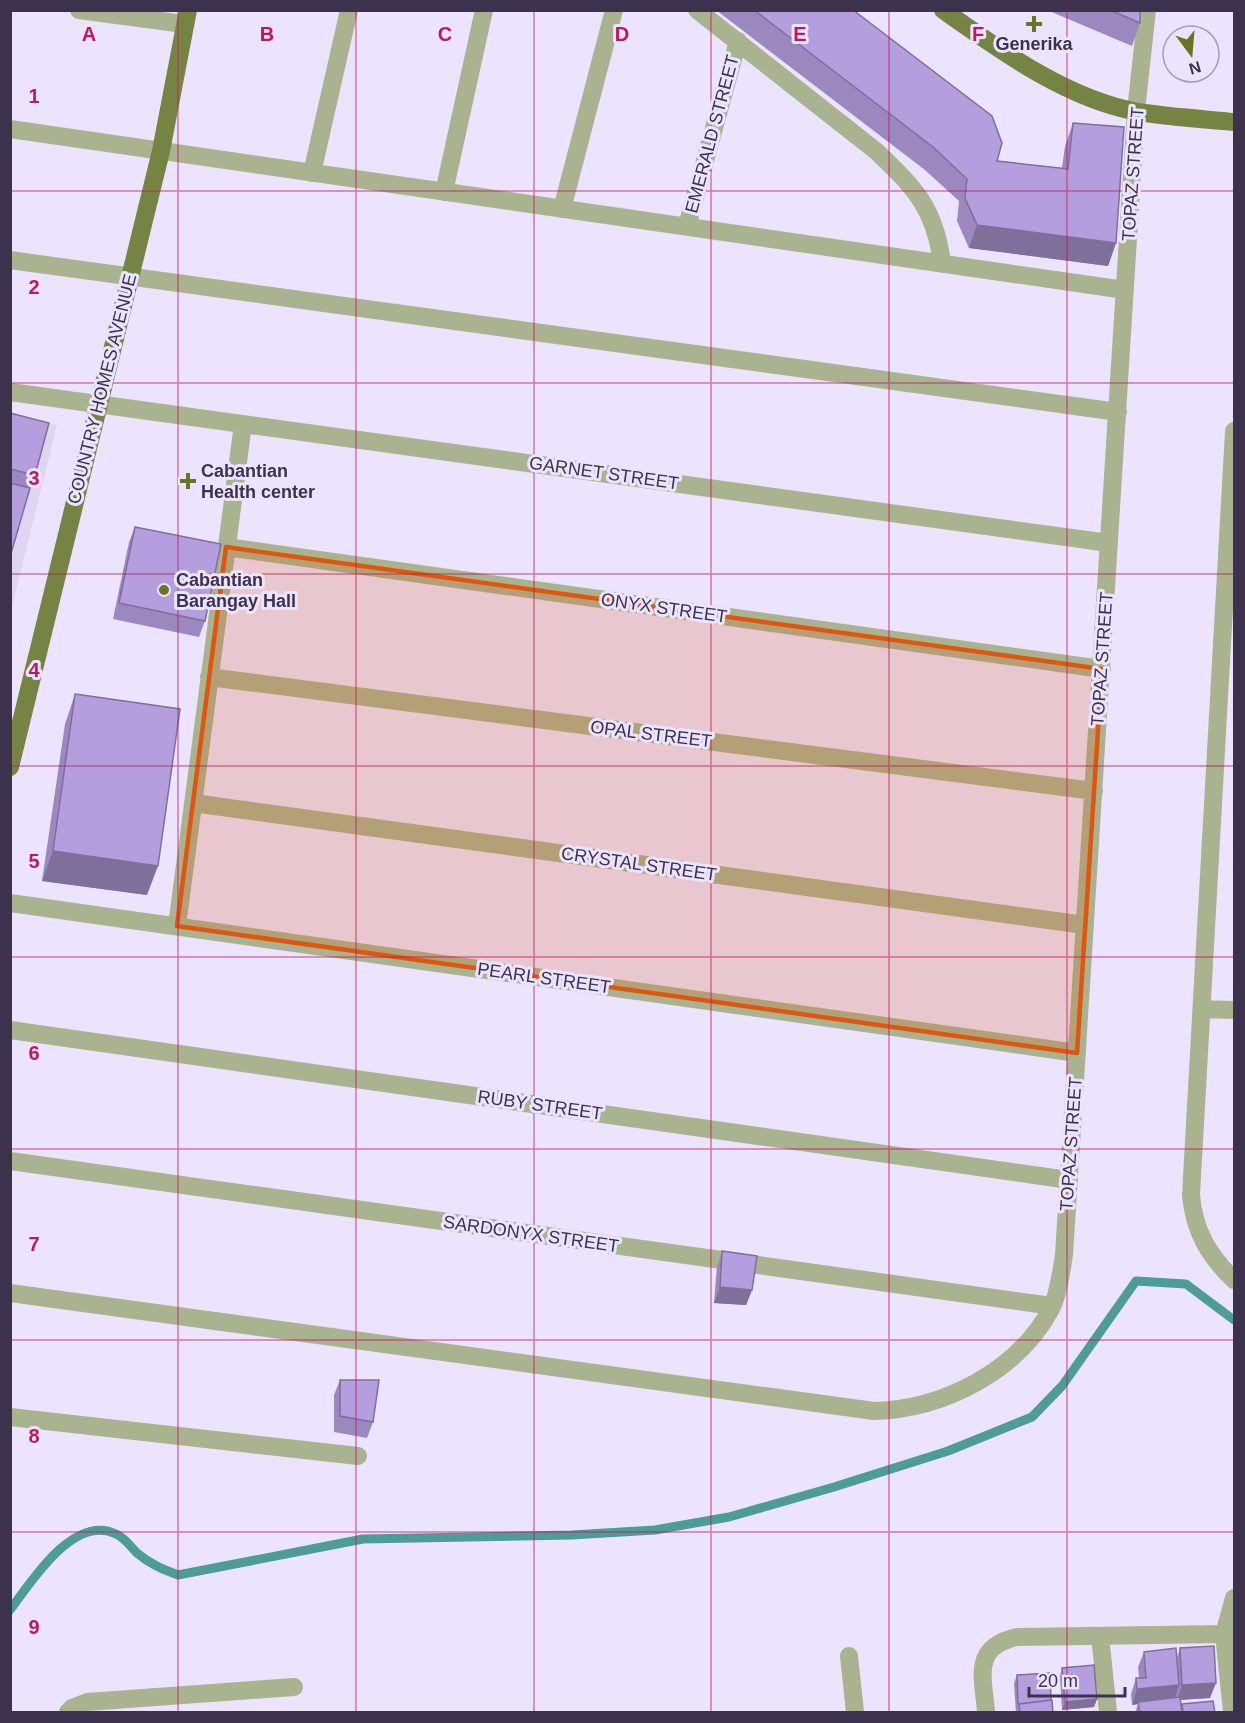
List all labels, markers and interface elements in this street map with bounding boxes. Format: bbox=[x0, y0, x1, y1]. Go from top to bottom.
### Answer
marker: Generika bbox=[1027, 17, 1041, 31]
text: A bbox=[82, 23, 96, 45]
text: B bbox=[260, 23, 274, 45]
text: C bbox=[438, 23, 452, 45]
text: D bbox=[615, 23, 629, 45]
text: E bbox=[793, 23, 807, 45]
text: F bbox=[972, 23, 984, 45]
north arrow bbox=[1161, 24, 1221, 84]
place label: Generika bbox=[995, 34, 1074, 54]
street label: EMERALD STREET bbox=[681, 53, 743, 215]
text: N bbox=[1187, 58, 1203, 78]
text: 1 bbox=[28, 85, 40, 107]
street label: TOPAZ STREET bbox=[1118, 106, 1148, 242]
street label: COUNTRY HOMES AVENUE bbox=[64, 272, 140, 506]
text: 2 bbox=[28, 276, 40, 298]
street label: GARNET STREET bbox=[528, 453, 680, 493]
place label: Cabantian Health center bbox=[201, 461, 315, 502]
text: 3 bbox=[28, 467, 40, 489]
marker: Cabantian Health center bbox=[179, 472, 197, 490]
place label: Cabantian Barangay Hall bbox=[176, 570, 296, 611]
marker: Cabantian Barangay Hall bbox=[157, 583, 171, 597]
street label: ONYX STREET bbox=[600, 589, 728, 627]
street label: TOPAZ STREET bbox=[1087, 591, 1117, 727]
text: 4 bbox=[28, 659, 40, 681]
street label: OPAL STREET bbox=[589, 717, 713, 751]
street label: CRYSTAL STREET bbox=[560, 843, 718, 885]
text: 5 bbox=[28, 850, 40, 872]
street label: PEARL STREET bbox=[476, 959, 612, 997]
text: 6 bbox=[28, 1042, 40, 1064]
street label: TOPAZ STREET bbox=[1056, 1076, 1086, 1212]
street label: RUBY STREET bbox=[476, 1086, 604, 1124]
street label: SARDONYX STREET bbox=[442, 1212, 620, 1256]
text: 7 bbox=[28, 1233, 40, 1255]
text: 8 bbox=[28, 1425, 40, 1447]
text: 9 bbox=[28, 1616, 40, 1638]
scale bar bbox=[1029, 1660, 1125, 1698]
text: 20 m bbox=[1038, 1671, 1078, 1691]

